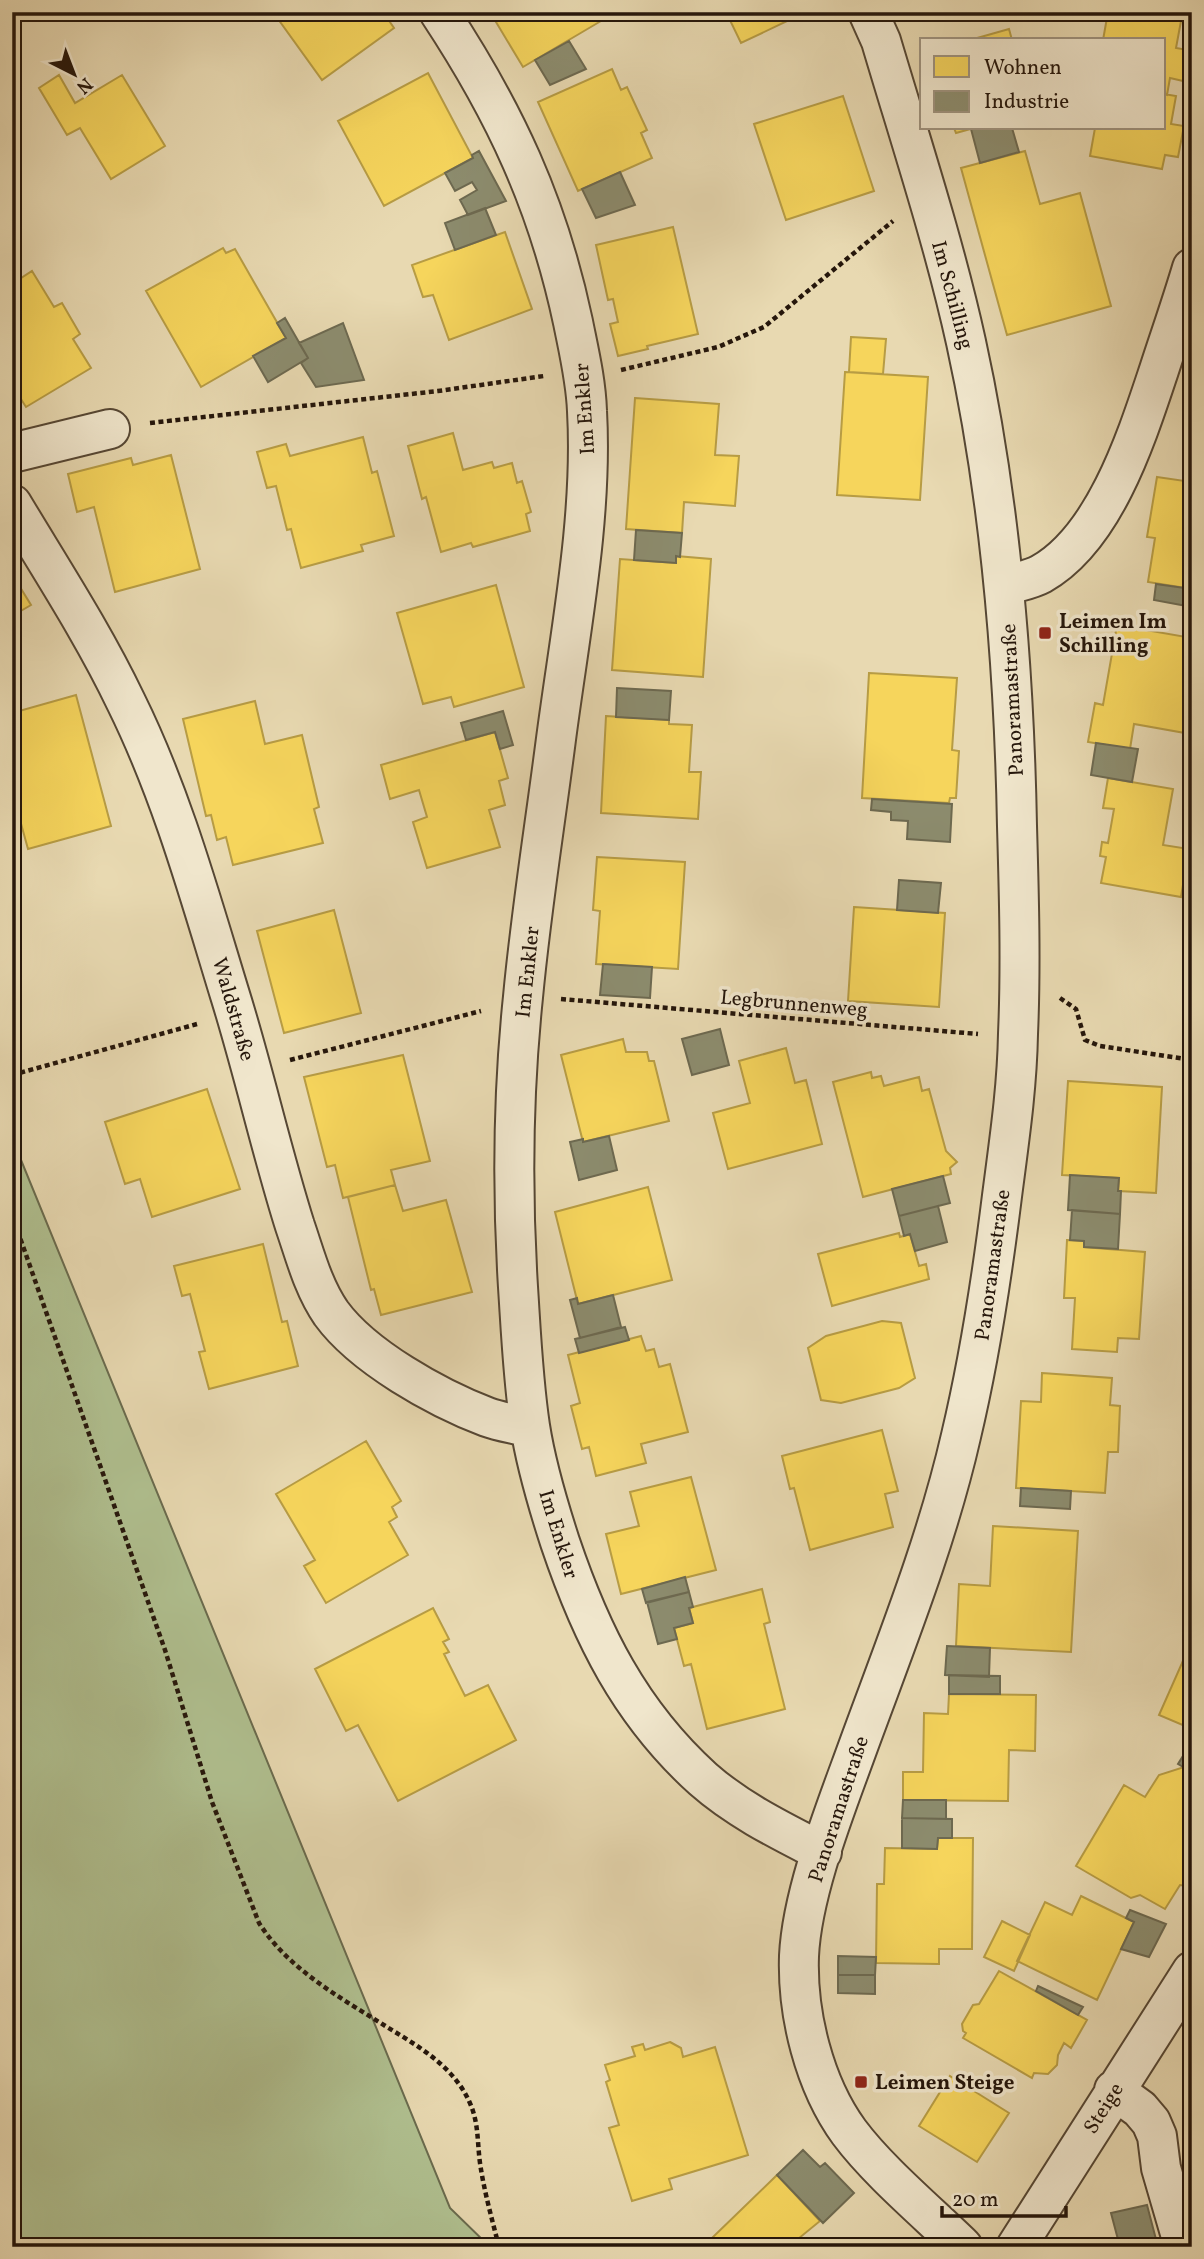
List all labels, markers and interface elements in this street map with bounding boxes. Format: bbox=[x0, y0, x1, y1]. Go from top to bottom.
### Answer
north arrow bbox=[38, 38, 108, 108]
legend bbox=[920, 38, 1166, 130]
text: Wohnen bbox=[984, 54, 1062, 83]
text: N bbox=[70, 71, 98, 100]
text: Industrie bbox=[984, 88, 1069, 117]
street label: Im Schilling bbox=[923, 238, 980, 353]
street label: Im Enkler bbox=[568, 362, 603, 456]
place label: Leimen Im Schilling bbox=[1059, 608, 1167, 661]
street label: Panoramastraße bbox=[995, 623, 1032, 777]
marker: Leimen Im Schilling bbox=[1037, 625, 1053, 641]
street label: Im Enkler bbox=[509, 925, 548, 1019]
street label: Waldstraße bbox=[204, 954, 261, 1065]
street label: Legbrunnenweg bbox=[719, 984, 869, 1025]
street label: Panoramastraße bbox=[968, 1187, 1018, 1343]
street label: Im Enkler bbox=[530, 1486, 585, 1583]
street label: Panoramastraße bbox=[802, 1732, 877, 1887]
place label: Leimen Steige bbox=[875, 2069, 1014, 2098]
marker: Leimen Steige bbox=[853, 2074, 869, 2090]
street label: Steige bbox=[1077, 2077, 1131, 2140]
scale bar bbox=[942, 2175, 1066, 2219]
text: 20 m bbox=[952, 2186, 998, 2215]

